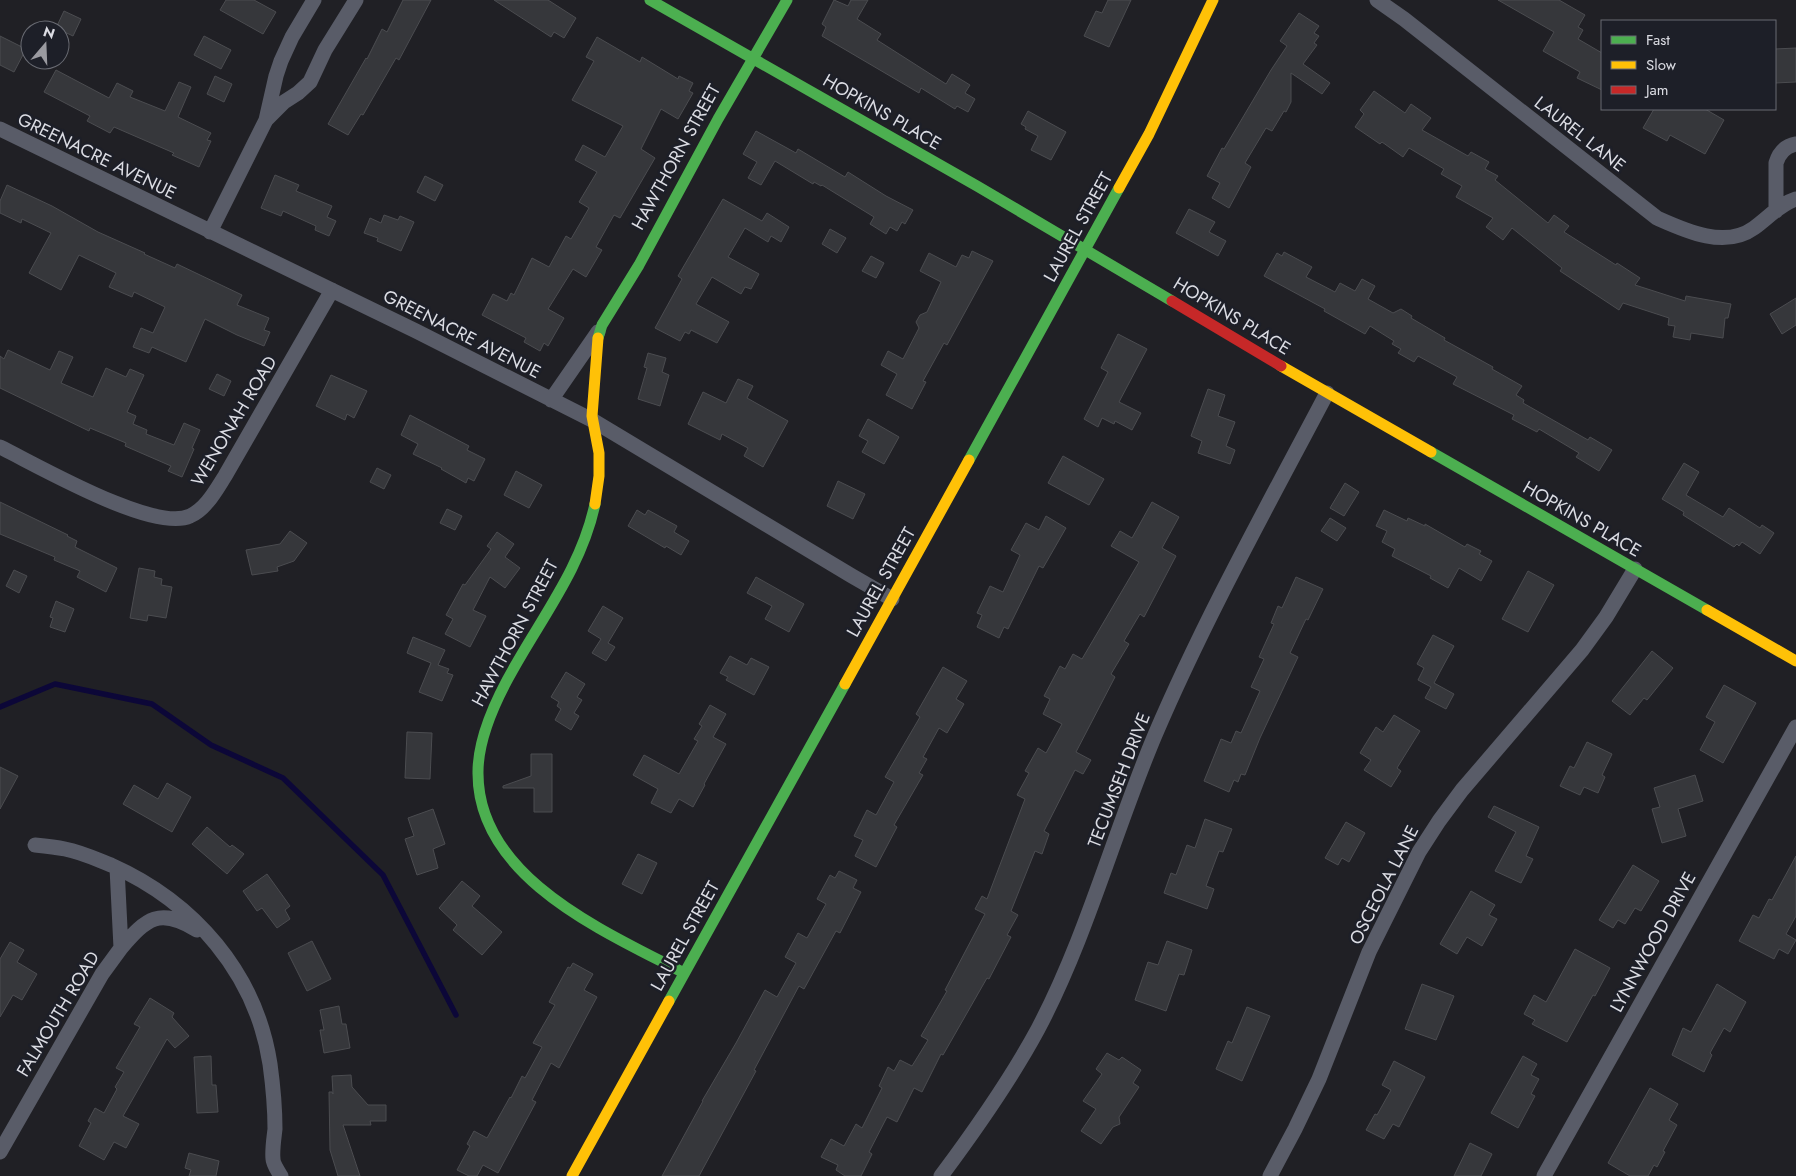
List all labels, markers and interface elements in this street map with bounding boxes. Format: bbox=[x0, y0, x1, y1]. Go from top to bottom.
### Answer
north arrow bbox=[20, 20, 70, 70]
legend bbox=[1601, 20, 1776, 110]
text: N bbox=[41, 21, 58, 44]
text: Fast bbox=[1646, 29, 1670, 51]
text: Slow bbox=[1646, 54, 1677, 76]
street label: HOPKINS PLACE bbox=[818, 68, 946, 156]
street label: HAWTHORN STREET bbox=[625, 79, 727, 235]
text: Jam bbox=[1644, 79, 1669, 101]
street label: LAUREL LANE bbox=[1529, 90, 1631, 178]
street label: GREENACRE AVENUE bbox=[13, 106, 181, 206]
street label: LAUREL STREET bbox=[1037, 167, 1119, 287]
street label: HOPKINS PLACE bbox=[1168, 271, 1296, 361]
street label: GREENACRE AVENUE bbox=[379, 283, 545, 385]
street label: WENONAH ROAD bbox=[185, 351, 283, 491]
street label: HOPKINS PLACE bbox=[1518, 475, 1646, 563]
street label: LAUREL STREET bbox=[840, 522, 922, 642]
street label: HAWTHORN STREET bbox=[465, 554, 565, 711]
street label: TECUMSEH DRIVE bbox=[1081, 709, 1157, 851]
street label: OSCEOLA LANE bbox=[1343, 821, 1425, 949]
street label: LYNNWOOD DRIVE bbox=[1604, 867, 1702, 1017]
street label: LAUREL STREET bbox=[644, 876, 726, 996]
street label: FALMOUTH ROAD bbox=[10, 946, 106, 1082]

